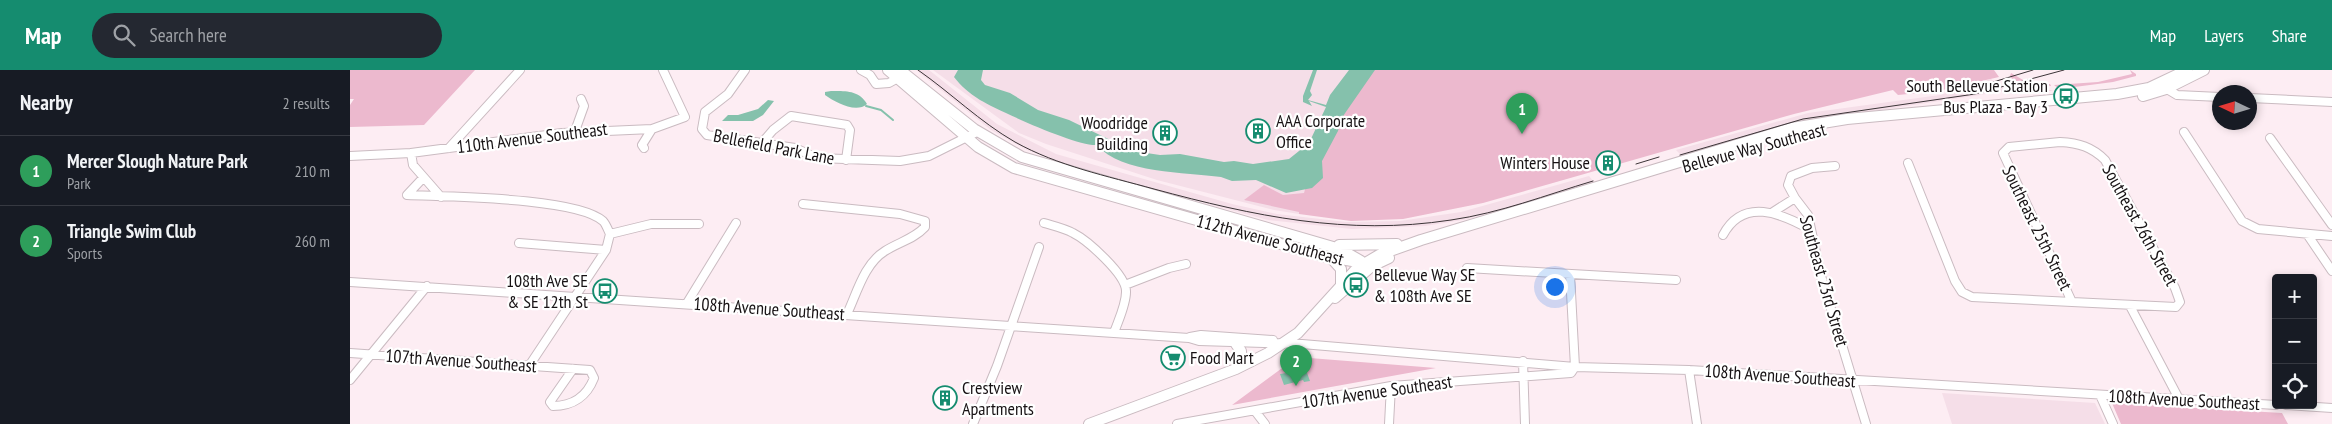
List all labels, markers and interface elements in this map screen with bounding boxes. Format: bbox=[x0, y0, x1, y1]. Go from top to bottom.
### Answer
search box bbox=[92, 13, 442, 58]
text: Map bbox=[25, 20, 62, 51]
icon: search bbox=[110, 21, 138, 49]
text: Search here bbox=[150, 23, 227, 47]
text: Map bbox=[2150, 24, 2176, 47]
text: Layers bbox=[2204, 24, 2244, 47]
text: Share bbox=[2272, 24, 2307, 47]
place label: South Bellevue Station Bus Plaza - Bay 3 bbox=[1906, 74, 2048, 118]
bus stop icon: South Bellevue Station Bus Plaza - Bay 3 bbox=[2053, 83, 2079, 109]
north arrow bbox=[2212, 85, 2257, 130]
text: Nearby bbox=[20, 89, 73, 116]
text: 2 results bbox=[283, 93, 330, 113]
pin: 1 bbox=[1506, 93, 1538, 134]
place label: AAA Corporate Office bbox=[1276, 109, 1365, 153]
place label: Woodridge Building bbox=[1081, 111, 1148, 155]
street label: 110th Avenue Southeast bbox=[455, 117, 609, 158]
street label: Bellevue Way Southeast bbox=[1680, 117, 1828, 178]
building icon: AAA Corporate Office bbox=[1245, 118, 1271, 144]
building icon: Woodridge Building bbox=[1152, 120, 1178, 146]
street label: Bellefield Park Lane bbox=[712, 124, 837, 170]
text: Mercer Slough Nature Park bbox=[67, 149, 248, 173]
building icon: Winters House bbox=[1595, 150, 1621, 176]
place label: Winters House bbox=[1500, 151, 1590, 174]
street label: Southeast 26th Street bbox=[2097, 160, 2183, 290]
text: 1 bbox=[32, 161, 40, 181]
text: 210 m bbox=[295, 161, 330, 181]
street label: Southeast 25th Street bbox=[1997, 162, 2078, 294]
text: Park bbox=[67, 173, 91, 193]
street label: 112th Avenue Southeast bbox=[1194, 209, 1346, 270]
street label: Southeast 23rd Street bbox=[1795, 212, 1854, 349]
text: Triangle Swim Club bbox=[67, 219, 196, 243]
text: 2 bbox=[32, 231, 40, 251]
text: 260 m bbox=[295, 231, 330, 251]
text: Sports bbox=[67, 243, 102, 263]
place label: Bellevue Way SE & 108th Ave SE bbox=[1374, 263, 1475, 307]
place label: 108th Ave SE & SE 12th St bbox=[506, 269, 588, 313]
bus stop icon: Bellevue Way SE & 108th Ave SE bbox=[1343, 272, 1369, 298]
your location bbox=[1542, 274, 1568, 300]
map controls bbox=[2272, 274, 2317, 409]
button: + bbox=[2272, 274, 2317, 319]
bus stop icon: 108th Ave SE & SE 12th St bbox=[592, 278, 618, 304]
street label: 108th Avenue Southeast bbox=[693, 292, 846, 325]
button: − bbox=[2272, 319, 2317, 364]
street label: 107th Avenue Southeast bbox=[385, 344, 537, 377]
supermarket icon: Food Mart bbox=[1160, 345, 1186, 371]
pin: 2 bbox=[1280, 345, 1312, 386]
place label: Food Mart bbox=[1190, 346, 1254, 369]
street label: 108th Avenue Southeast bbox=[1704, 359, 1857, 392]
button: locate bbox=[2272, 364, 2317, 409]
street label: 107th Avenue Southeast bbox=[1300, 370, 1454, 413]
place label: Crestview Apartments bbox=[962, 376, 1034, 420]
street label: 108th Avenue Southeast bbox=[2108, 384, 2260, 415]
building icon: Crestview Apartments bbox=[932, 385, 958, 411]

